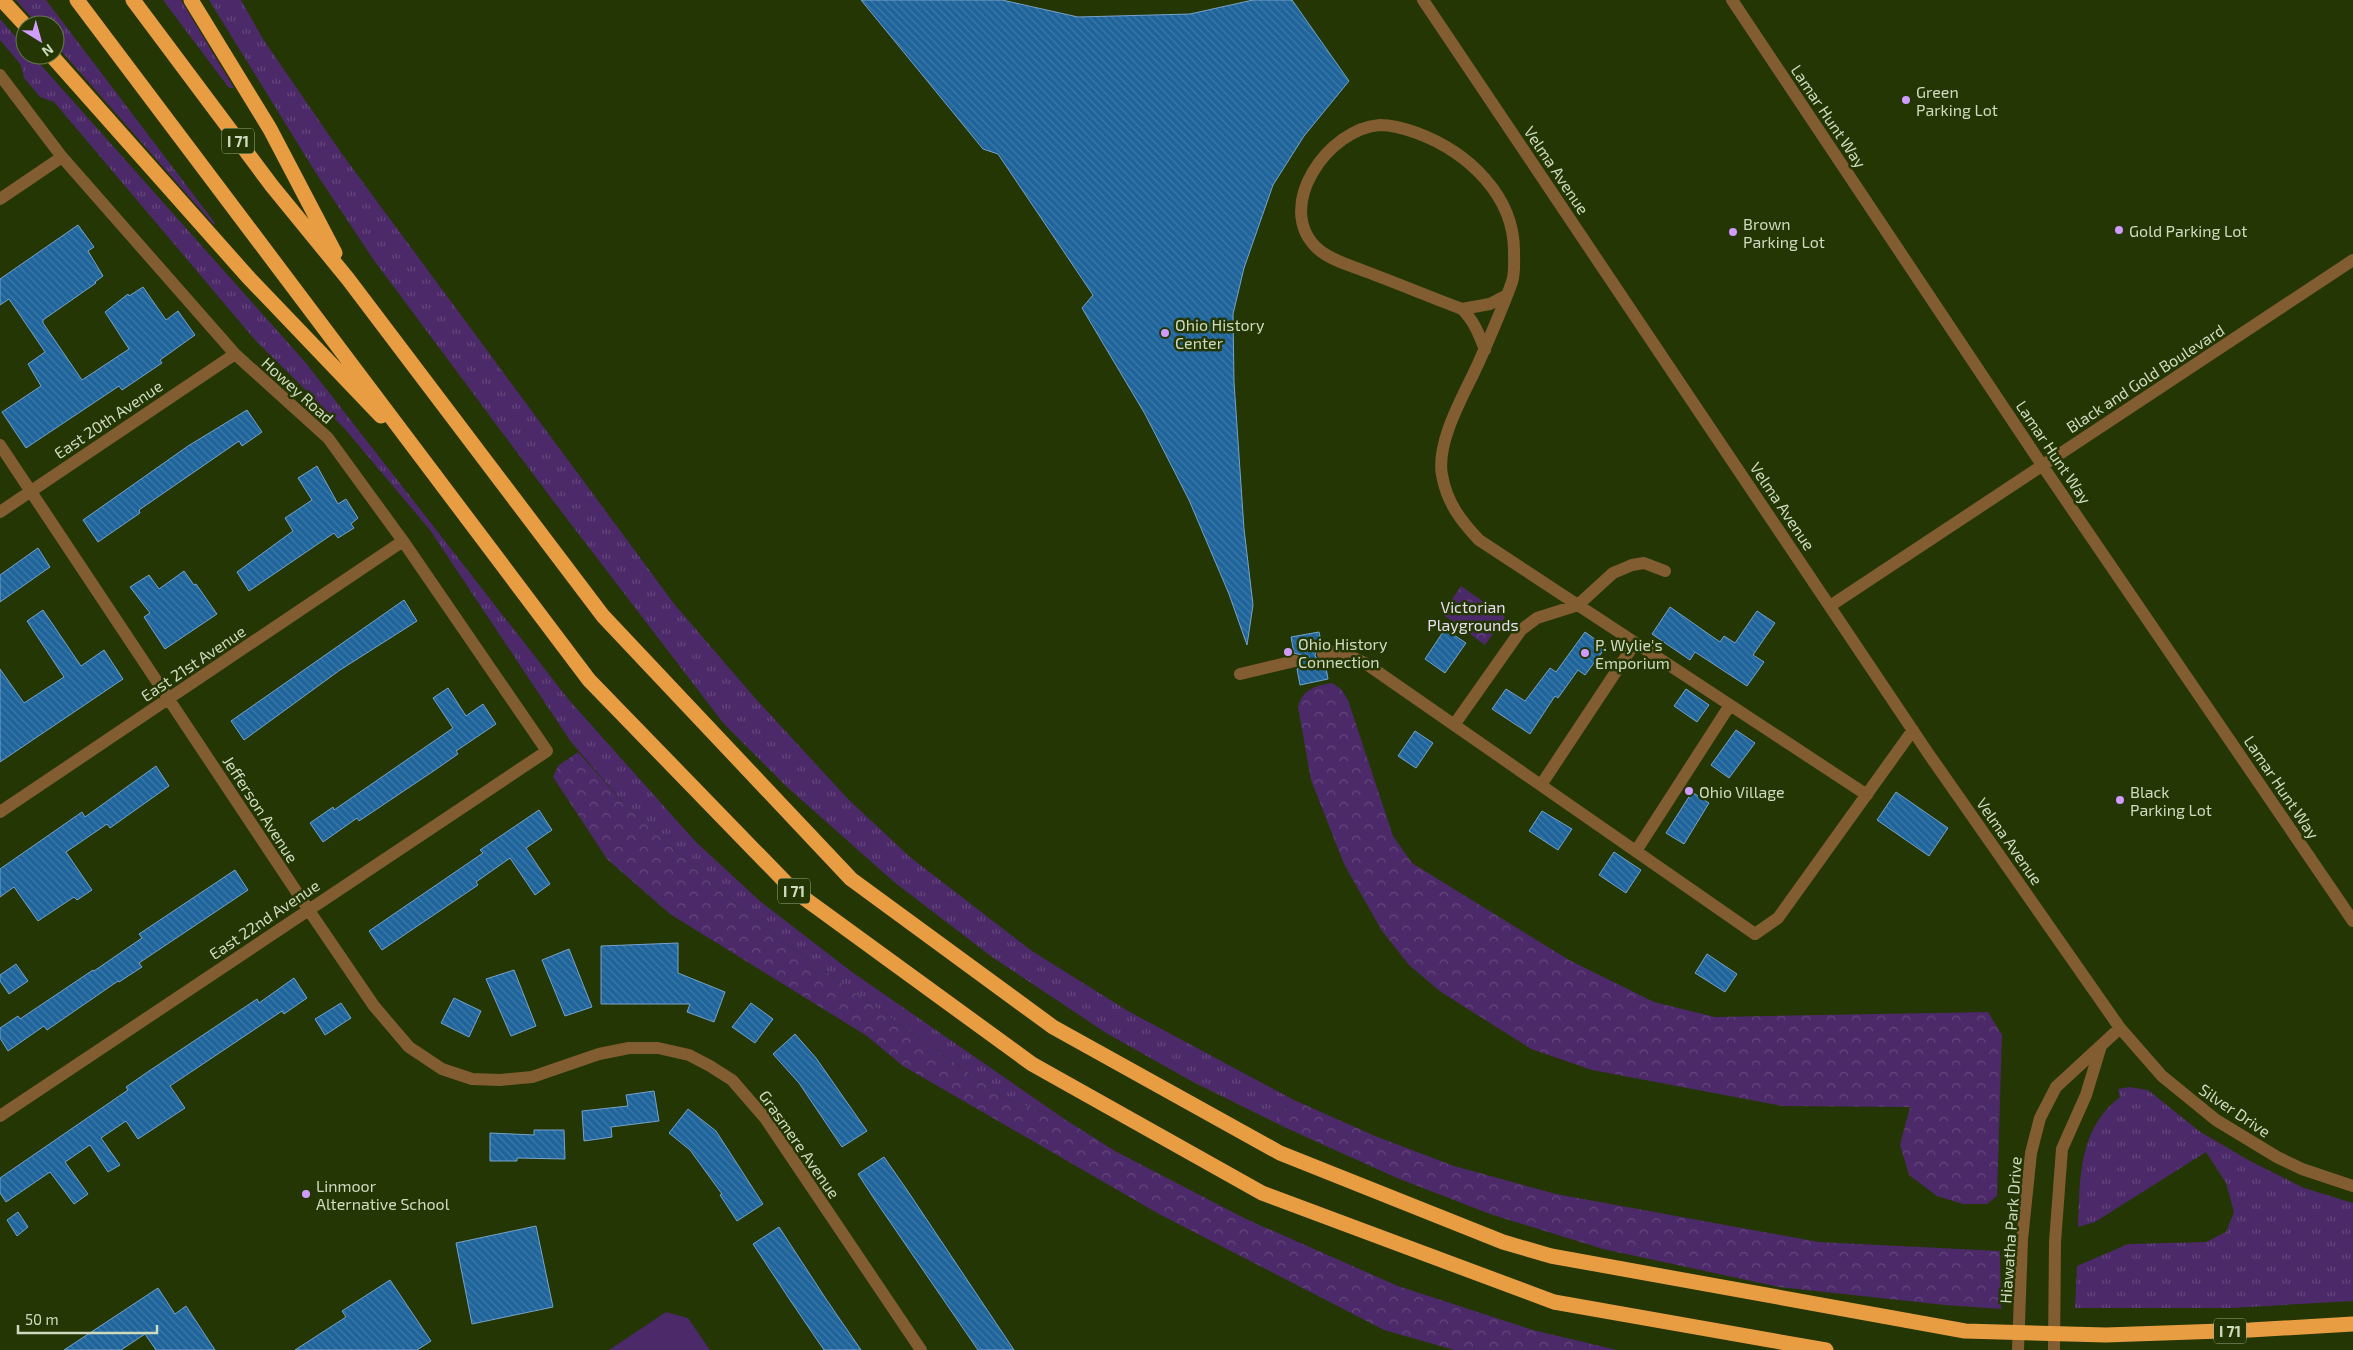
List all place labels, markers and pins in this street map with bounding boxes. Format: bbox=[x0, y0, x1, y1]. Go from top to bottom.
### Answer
place label: Green Parking Lot bbox=[1916, 82, 1998, 119]
marker: Green Parking Lot bbox=[1900, 94, 1912, 106]
place label: Brown Parking Lot bbox=[1743, 214, 1825, 251]
place label: Gold Parking Lot bbox=[2129, 221, 2247, 240]
marker: Gold Parking Lot bbox=[2113, 224, 2125, 236]
marker: Brown Parking Lot bbox=[1727, 226, 1739, 238]
place label: Ohio History Center bbox=[1175, 315, 1265, 352]
marker: Ohio History Center bbox=[1159, 327, 1171, 339]
place label: Ohio History Connection bbox=[1298, 634, 1388, 671]
place label: P. Wylie's Emporium bbox=[1595, 635, 1670, 672]
marker: Ohio History Connection bbox=[1282, 646, 1294, 658]
marker: P. Wylie's Emporium bbox=[1579, 647, 1591, 659]
place label: Ohio Village bbox=[1699, 782, 1785, 801]
place label: Black Parking Lot bbox=[2130, 782, 2212, 819]
marker: Ohio Village bbox=[1683, 785, 1695, 797]
marker: Black Parking Lot bbox=[2114, 794, 2126, 806]
place label: Linmoor Alternative School bbox=[316, 1176, 450, 1213]
marker: Linmoor Alternative School bbox=[300, 1188, 312, 1200]

